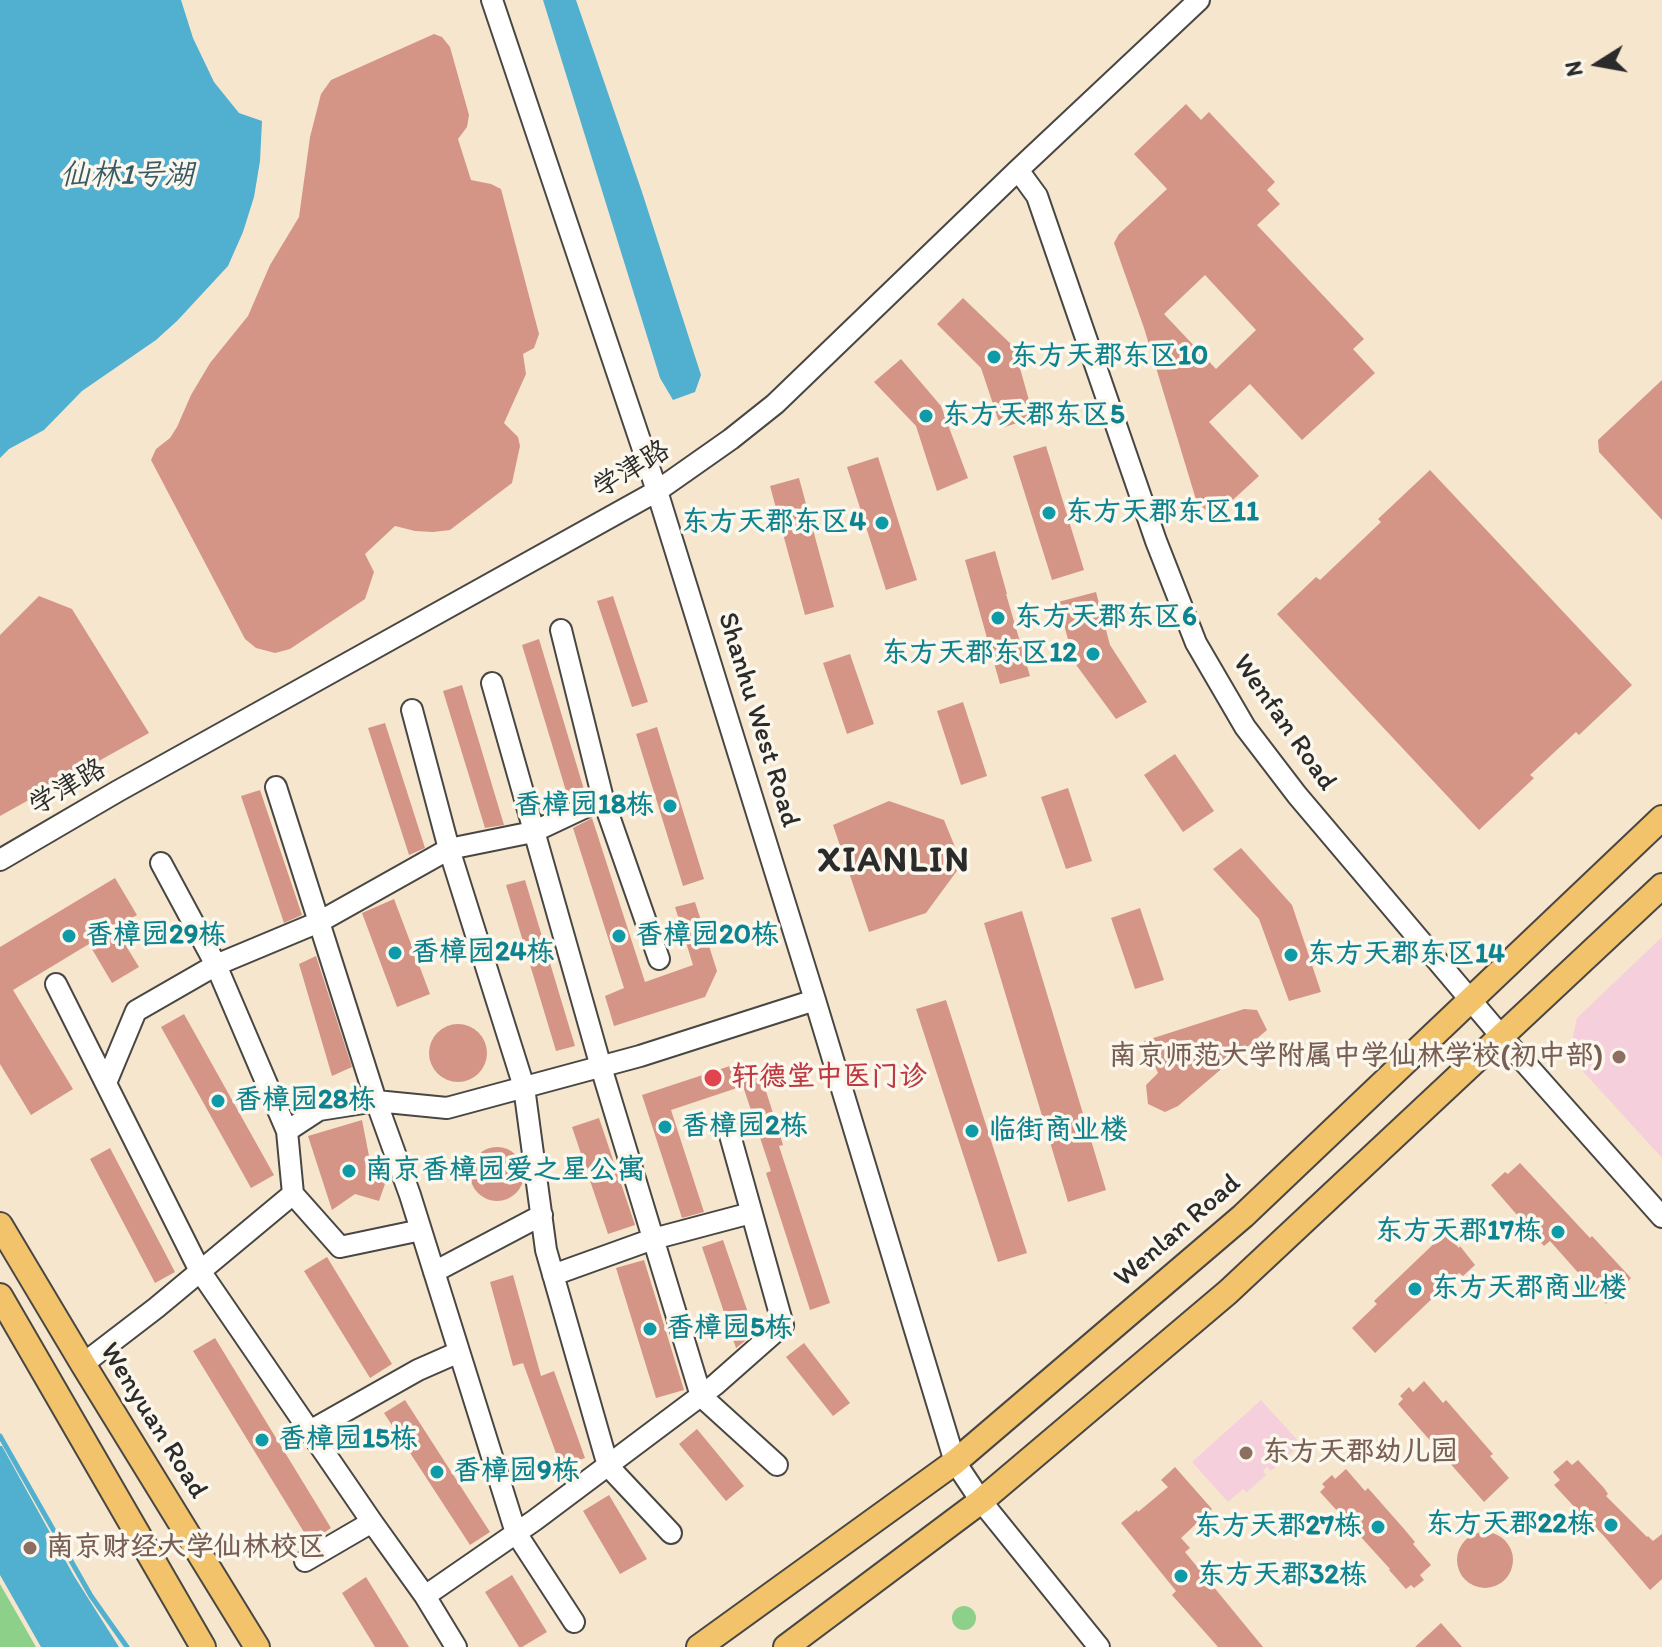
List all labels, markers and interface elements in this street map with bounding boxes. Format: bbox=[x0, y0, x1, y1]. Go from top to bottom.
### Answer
north arrow bbox=[1558, 24, 1638, 104]
text: N bbox=[1559, 59, 1589, 79]
water label: 仙林1号湖 bbox=[60, 158, 194, 194]
place label: 东方天郡东区10 bbox=[1010, 340, 1208, 374]
marker: 东方天郡东区10 bbox=[985, 348, 1003, 366]
place label: 东方天郡东区5 bbox=[942, 399, 1125, 433]
marker: 东方天郡东区5 bbox=[917, 407, 935, 425]
street label: 学津路 bbox=[587, 434, 677, 506]
place label: 东方天郡东区11 bbox=[1065, 496, 1259, 530]
marker: 东方天郡东区11 bbox=[1040, 504, 1058, 522]
place label: 东方天郡东区4 bbox=[681, 506, 866, 540]
marker: 东方天郡东区4 bbox=[873, 514, 891, 532]
place label: 东方天郡东区6 bbox=[1014, 601, 1197, 635]
street label: Shanhu West Road bbox=[709, 609, 807, 831]
marker: 东方天郡东区6 bbox=[989, 609, 1007, 627]
place label: 东方天郡东区12 bbox=[881, 637, 1077, 671]
marker: 东方天郡东区12 bbox=[1084, 645, 1102, 663]
street label: Wenfan Road bbox=[1225, 648, 1343, 798]
street label: 学津路 bbox=[23, 752, 113, 824]
place label: 香樟园18栋 bbox=[514, 789, 654, 823]
marker: 香樟园18栋 bbox=[661, 797, 679, 815]
district label: XIANLIN bbox=[817, 840, 971, 884]
place label: 香樟园29栋 bbox=[85, 919, 226, 953]
place label: 香樟园20栋 bbox=[635, 919, 779, 953]
marker: 香樟园29栋 bbox=[60, 927, 78, 945]
marker: 香樟园20栋 bbox=[610, 927, 628, 945]
place label: 香樟园24栋 bbox=[411, 936, 555, 970]
place label: 东方天郡东区14 bbox=[1307, 938, 1505, 972]
marker: 香樟园24栋 bbox=[386, 944, 404, 962]
marker: 东方天郡东区14 bbox=[1282, 946, 1300, 964]
place label: 南京师范大学附属中学仙林学校(初中部) bbox=[1109, 1040, 1603, 1074]
marker: 南京师范大学附属中学仙林学校(初中部) bbox=[1610, 1048, 1628, 1066]
place label: 轩德堂中医门诊 bbox=[731, 1061, 927, 1095]
marker: 轩德堂中医门诊 bbox=[702, 1067, 724, 1089]
place label: 香樟园28栋 bbox=[234, 1084, 376, 1118]
marker: 香樟园28栋 bbox=[209, 1092, 227, 1110]
place label: 香樟园2栋 bbox=[681, 1110, 808, 1144]
place label: 临街商业楼 bbox=[988, 1114, 1128, 1148]
marker: 香樟园2栋 bbox=[656, 1118, 674, 1136]
marker: 临街商业楼 bbox=[963, 1122, 981, 1140]
place label: 南京香樟园爱之星公寓 bbox=[365, 1154, 645, 1188]
marker: 南京香樟园爱之星公寓 bbox=[340, 1162, 358, 1180]
street label: Wenlan Road bbox=[1108, 1167, 1248, 1295]
place label: 东方天郡17栋 bbox=[1375, 1215, 1542, 1249]
marker: 东方天郡17栋 bbox=[1549, 1223, 1567, 1241]
place label: 东方天郡商业楼 bbox=[1431, 1272, 1627, 1306]
marker: 东方天郡商业楼 bbox=[1406, 1280, 1424, 1298]
place label: 香樟园5栋 bbox=[666, 1312, 793, 1346]
marker: 香樟园5栋 bbox=[641, 1320, 659, 1338]
street label: Wenyuan Road bbox=[92, 1337, 214, 1505]
place label: 香樟园15栋 bbox=[278, 1423, 418, 1457]
marker: 香樟园15栋 bbox=[253, 1431, 271, 1449]
place label: 东方天郡幼儿园 bbox=[1262, 1436, 1458, 1470]
marker: 东方天郡幼儿园 bbox=[1237, 1444, 1255, 1462]
place label: 香樟园9栋 bbox=[453, 1455, 580, 1489]
marker: 香樟园9栋 bbox=[428, 1463, 446, 1481]
place label: 东方天郡22栋 bbox=[1426, 1508, 1595, 1542]
place label: 东方天郡27栋 bbox=[1193, 1510, 1362, 1544]
marker: 东方天郡22栋 bbox=[1602, 1516, 1620, 1534]
marker: 东方天郡27栋 bbox=[1369, 1518, 1387, 1536]
place label: 南京财经大学仙林校区 bbox=[46, 1531, 326, 1565]
marker: 南京财经大学仙林校区 bbox=[21, 1539, 39, 1557]
place label: 东方天郡32栋 bbox=[1197, 1559, 1367, 1593]
marker: 东方天郡32栋 bbox=[1172, 1567, 1190, 1585]

